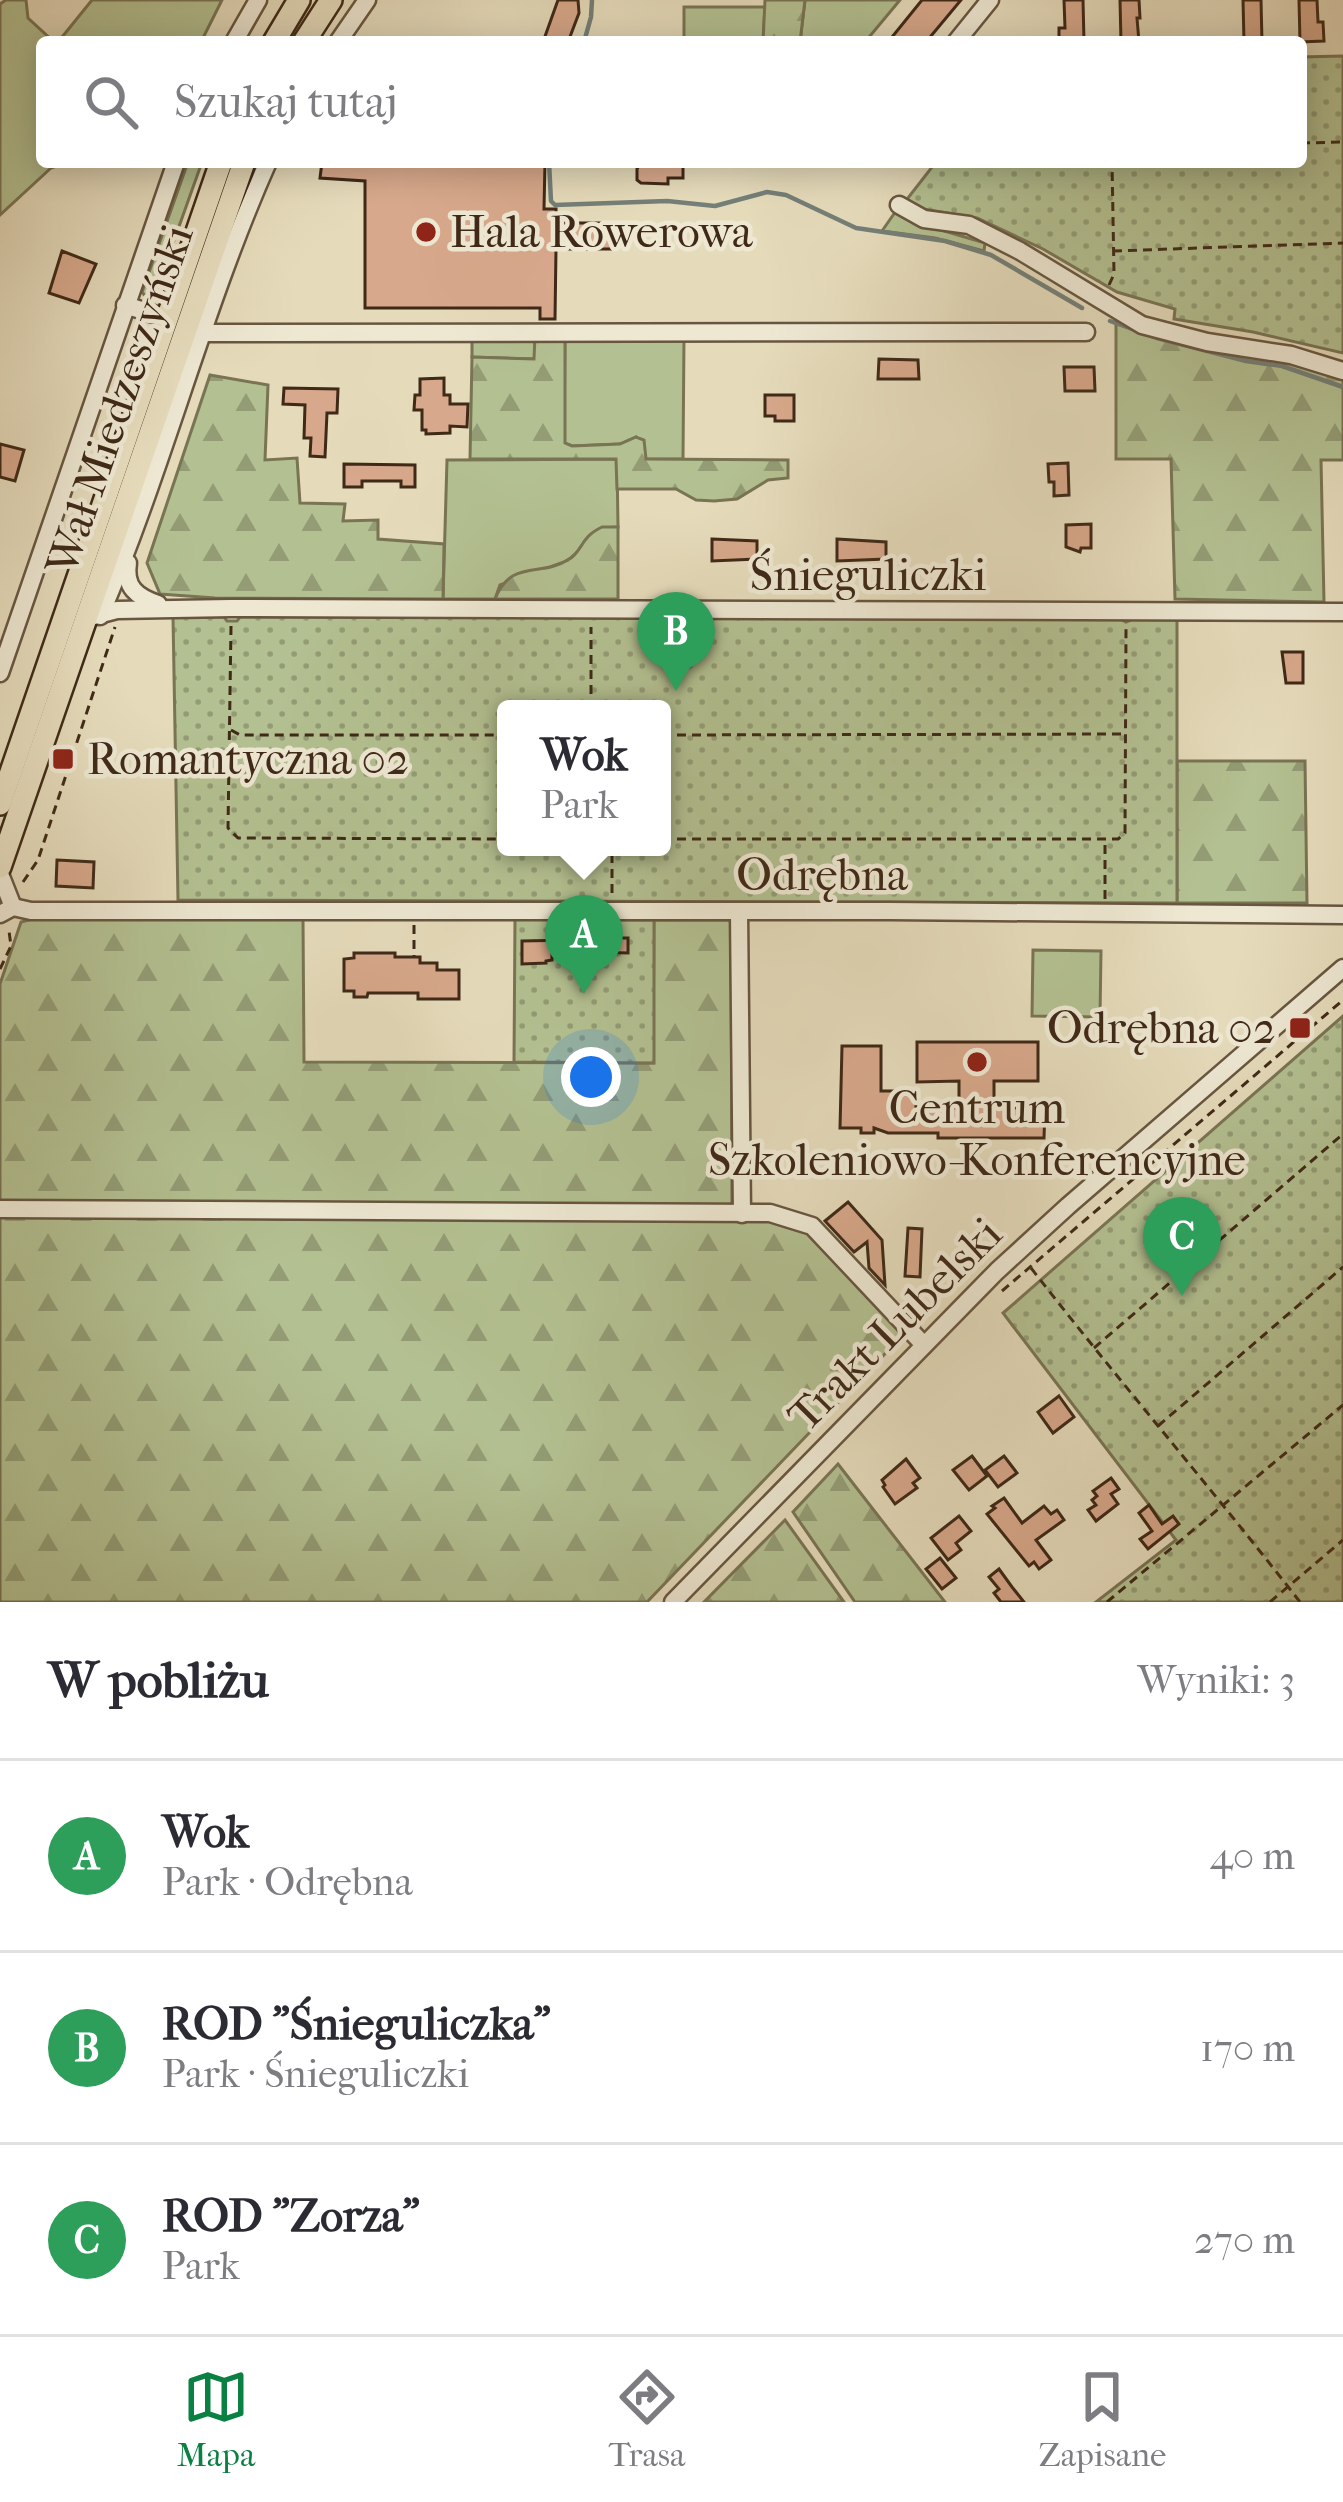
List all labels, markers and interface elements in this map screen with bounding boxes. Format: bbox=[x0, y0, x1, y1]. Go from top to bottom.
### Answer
search box bbox=[36, 36, 1307, 168]
icon: search bbox=[78, 69, 144, 135]
text: Szukaj tutaj bbox=[174, 76, 397, 129]
place label: Hala Rowerowa bbox=[450, 206, 754, 259]
street label: Wał Miedzeszyński bbox=[35, 218, 205, 583]
marker: Hala Rowerowa bbox=[413, 219, 439, 245]
street label: Śnieguliczki bbox=[750, 548, 986, 602]
pin: B bbox=[637, 592, 715, 691]
popup bbox=[497, 700, 671, 856]
text: Wok bbox=[541, 729, 627, 782]
place label: Romantyczna 02 bbox=[87, 733, 409, 786]
marker: Romantyczna 02 bbox=[50, 746, 76, 772]
text: Park bbox=[541, 782, 618, 828]
street label: Odrębna bbox=[736, 849, 909, 902]
pin: A bbox=[545, 895, 623, 994]
place label: Odrębna 02 bbox=[1047, 1002, 1276, 1055]
marker: Odrębna 02 bbox=[1287, 1015, 1313, 1041]
your location bbox=[561, 1047, 621, 1107]
marker: Centrum Szkoleniowo-Konferencyjne bbox=[964, 1049, 990, 1075]
place label: Centrum Szkoleniowo-Konferencyjne bbox=[708, 1082, 1246, 1187]
pin: C bbox=[1143, 1197, 1221, 1296]
street label: Trakt Lubelski bbox=[777, 1207, 1013, 1443]
text: W pobliżu bbox=[48, 1650, 269, 1710]
text: Wyniki: 3 bbox=[1137, 1657, 1295, 1703]
text: Wok bbox=[162, 1806, 249, 1859]
text: A bbox=[74, 1833, 100, 1879]
text: 40 m bbox=[1210, 1833, 1295, 1879]
text: Park · Odrębna bbox=[162, 1859, 413, 1905]
text: ROD "Śnieguliczka" bbox=[162, 1998, 551, 2051]
text: B bbox=[74, 2025, 100, 2071]
text: 170 m bbox=[1200, 2025, 1295, 2071]
text: Park · Śnieguliczki bbox=[162, 2051, 469, 2097]
text: ROD "Zorza" bbox=[162, 2190, 420, 2243]
text: C bbox=[74, 2217, 100, 2263]
text: 270 m bbox=[1194, 2217, 1295, 2263]
text: Park bbox=[162, 2243, 240, 2289]
tab: Mapa bbox=[177, 2364, 255, 2475]
tab: Trasa bbox=[609, 2364, 685, 2475]
tab: Zapisane bbox=[1039, 2364, 1166, 2475]

